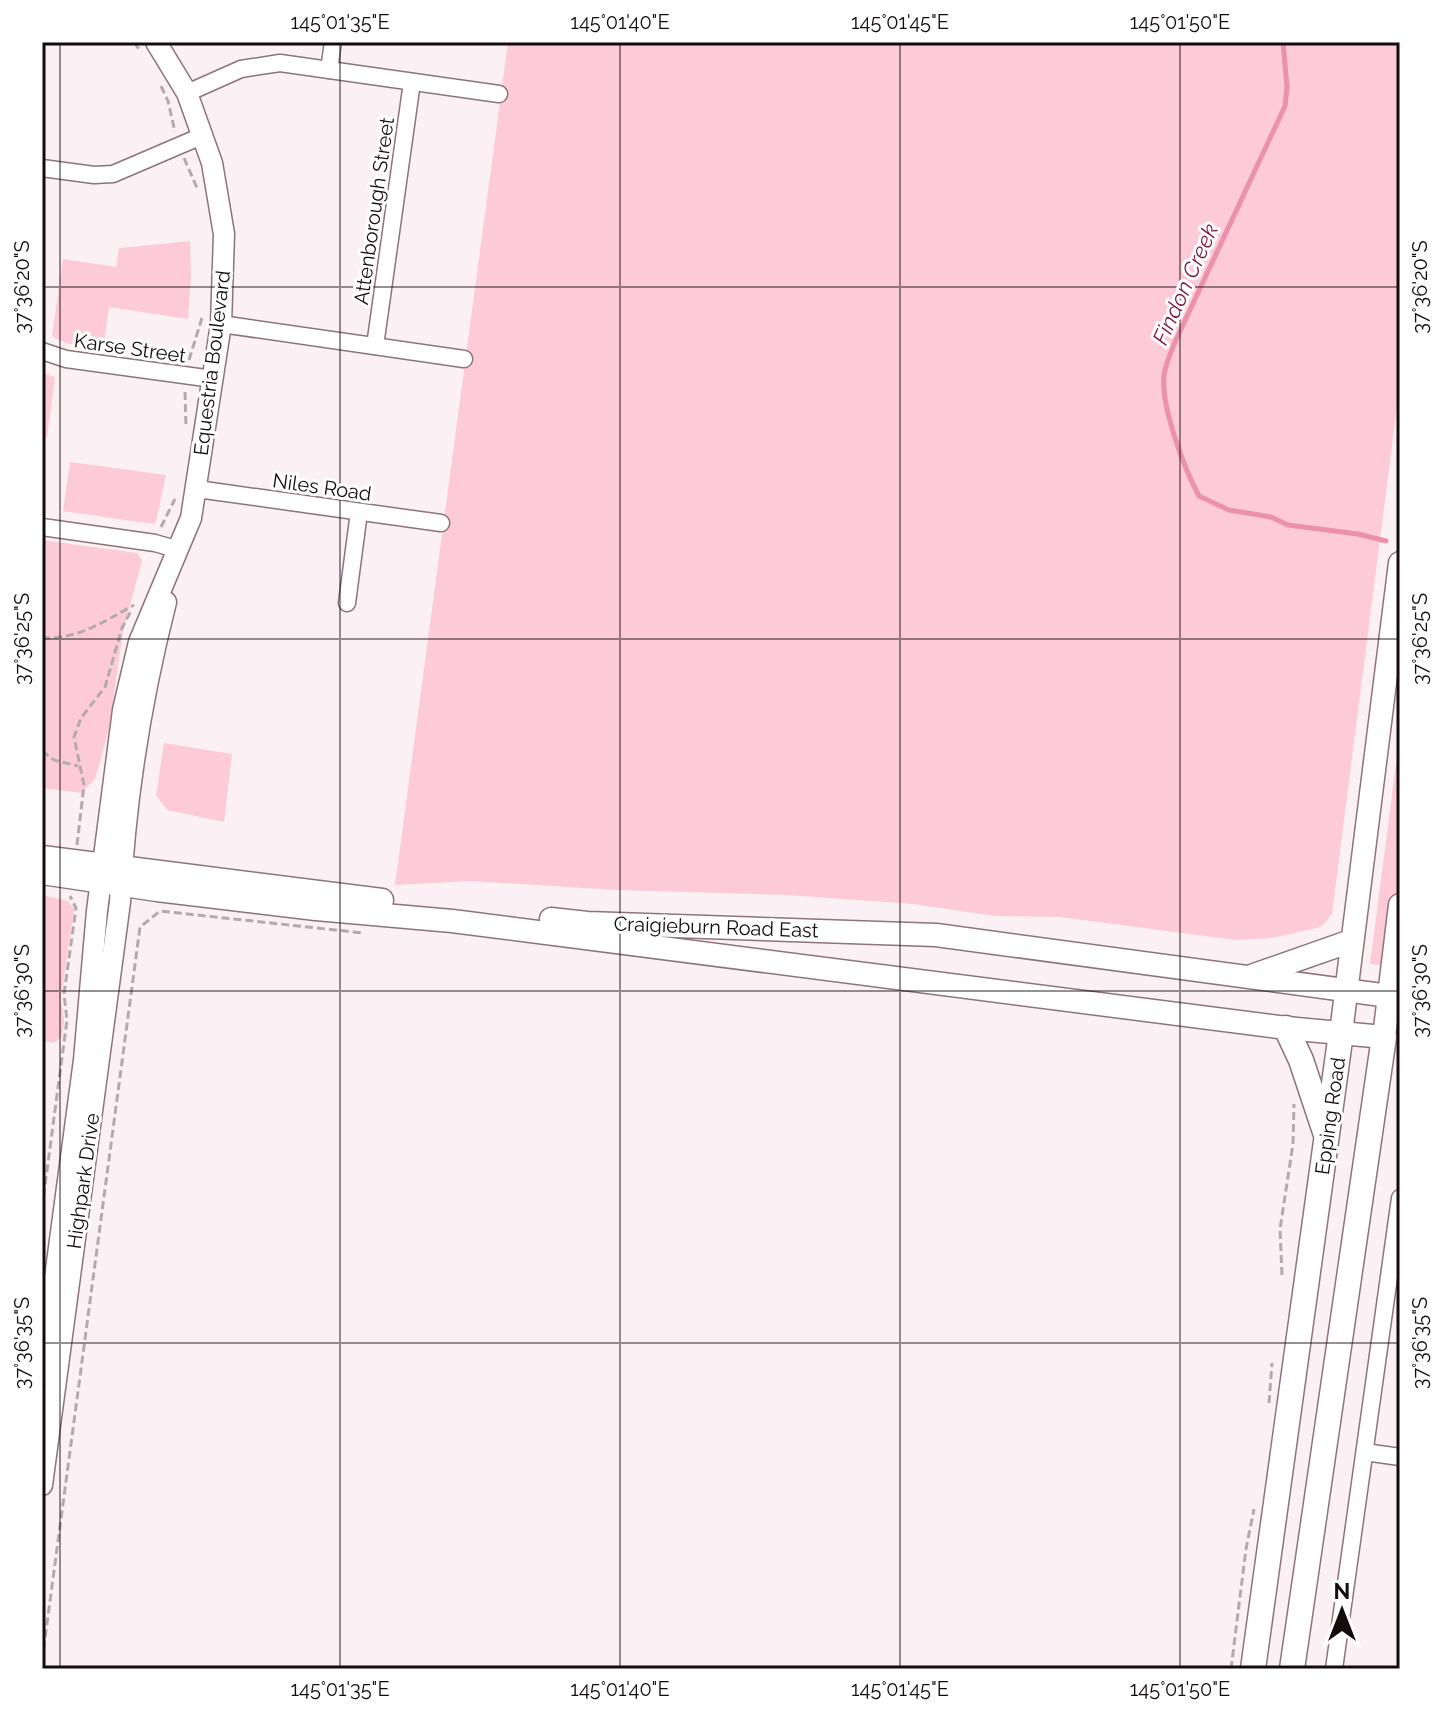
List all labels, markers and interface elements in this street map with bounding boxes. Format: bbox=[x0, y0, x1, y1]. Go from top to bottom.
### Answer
text: 145°01'35"E bbox=[290, 10, 390, 34]
text: 145°01'40"E bbox=[570, 10, 670, 34]
text: 145°01'45"E bbox=[851, 10, 949, 34]
text: 145°01'50"E bbox=[1130, 10, 1230, 34]
street label: Attenborough Street bbox=[349, 115, 399, 306]
water label: Findon Creek bbox=[1147, 219, 1223, 349]
text: 37°36'20"S bbox=[10, 240, 34, 334]
text: 37°36'20"S bbox=[1408, 240, 1432, 334]
street label: Equestria Boulevard bbox=[189, 269, 235, 457]
street label: Karse Street bbox=[73, 328, 188, 368]
street label: Niles Road bbox=[271, 468, 373, 506]
text: 37°36'25"S bbox=[10, 593, 34, 685]
text: 37°36'25"S bbox=[1408, 593, 1432, 685]
street label: Craigieburn Road East bbox=[613, 911, 819, 943]
text: 37°36'30"S bbox=[10, 944, 34, 1038]
text: 37°36'30"S bbox=[1408, 944, 1432, 1038]
street label: Epping Road bbox=[1310, 1056, 1350, 1176]
street label: Highpark Drive bbox=[62, 1111, 104, 1250]
text: 37°36'35"S bbox=[10, 1297, 34, 1389]
text: 37°36'35"S bbox=[1408, 1297, 1432, 1389]
north arrow bbox=[1302, 1571, 1382, 1651]
text: N bbox=[1334, 1578, 1350, 1604]
text: 145°01'35"E bbox=[290, 1677, 390, 1701]
text: 145°01'40"E bbox=[570, 1677, 670, 1701]
text: 145°01'45"E bbox=[851, 1677, 949, 1701]
text: 145°01'50"E bbox=[1130, 1677, 1230, 1701]

